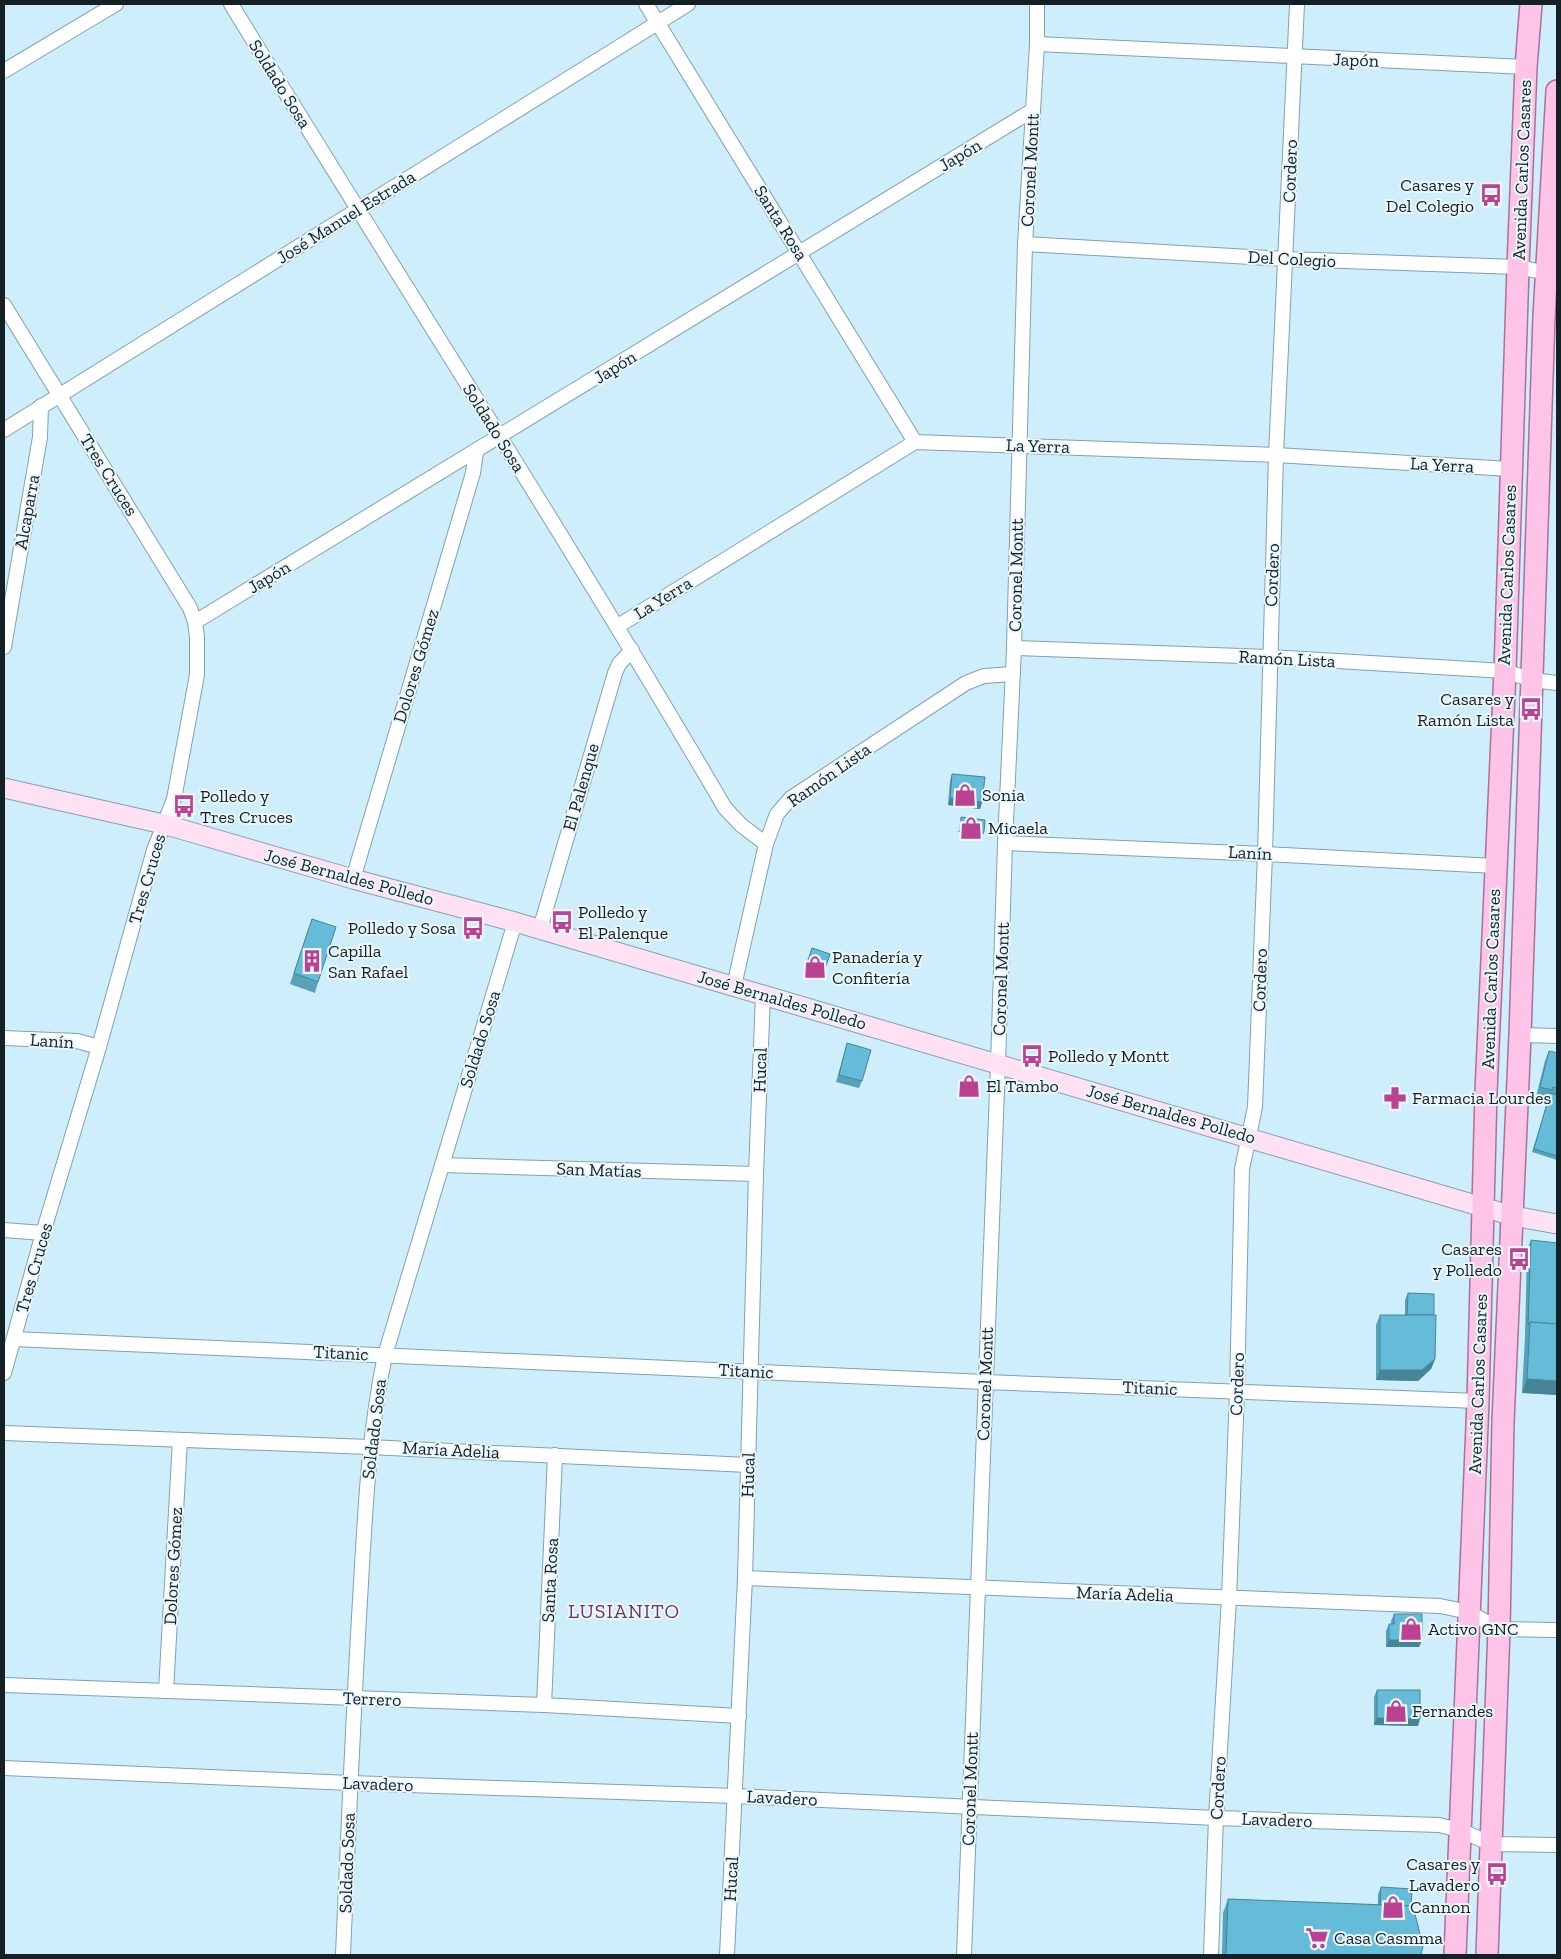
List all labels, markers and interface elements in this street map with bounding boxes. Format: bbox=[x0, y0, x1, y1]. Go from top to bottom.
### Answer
street label: Soldado Sosa bbox=[244, 35, 316, 133]
street label: Japón bbox=[1333, 48, 1380, 72]
street label: Avenida Carlos Casares bbox=[1508, 79, 1536, 261]
street label: Coronel Montt bbox=[1016, 112, 1044, 227]
street label: Japón bbox=[935, 133, 986, 176]
street label: Cordero bbox=[1278, 139, 1302, 203]
street label: José Manuel Estrada bbox=[273, 165, 420, 269]
place label: Casares y Del Colegio bbox=[1386, 174, 1475, 217]
street label: Santa Rosa bbox=[749, 181, 813, 265]
bus stop icon: Casares y Del Colegio bbox=[1478, 182, 1504, 208]
street label: Del Colegio bbox=[1247, 246, 1337, 272]
street label: Japón bbox=[590, 345, 641, 388]
street label: Soldado Sosa bbox=[458, 379, 530, 477]
street label: Tres Cruces bbox=[75, 430, 143, 520]
street label: La Yerra bbox=[1006, 434, 1071, 458]
street label: La Yerra bbox=[1410, 452, 1475, 478]
street label: Alcaparra bbox=[10, 472, 44, 551]
street label: Avenida Carlos Casares bbox=[1493, 484, 1521, 666]
street label: Coronel Montt bbox=[1004, 518, 1028, 632]
street label: Cordero bbox=[1260, 543, 1284, 607]
street label: Japón bbox=[244, 555, 295, 598]
street label: La Yerra bbox=[630, 572, 696, 624]
street label: Dolores Gómez bbox=[388, 606, 444, 726]
street label: Ramón Lista bbox=[1238, 645, 1336, 673]
place label: Casares y Ramón Lista bbox=[1417, 688, 1515, 731]
bus stop icon: Casares y Ramón Lista bbox=[1518, 696, 1544, 722]
street label: Ramón Lista bbox=[783, 738, 875, 812]
street label: El Palenque bbox=[558, 741, 604, 833]
shop icon: Sonia bbox=[952, 782, 978, 808]
place label: Sonia bbox=[982, 784, 1025, 806]
place label: Polledo y Tres Cruces bbox=[200, 785, 293, 828]
bus stop icon: Polledo y Tres Cruces bbox=[171, 793, 197, 819]
shop icon: Micaela bbox=[958, 815, 984, 841]
place label: Micaela bbox=[988, 817, 1048, 839]
street label: Tres Cruces bbox=[124, 831, 170, 927]
street label: Lanín bbox=[1227, 841, 1273, 865]
street label: José Bernaldes Polledo bbox=[262, 844, 436, 910]
street label: Avenida Carlos Casares bbox=[1477, 888, 1505, 1070]
place label: Polledo y El Palenque bbox=[578, 901, 668, 944]
bus stop icon: Polledo y El Palenque bbox=[549, 909, 575, 935]
bus stop icon: Polledo y Sosa bbox=[460, 915, 486, 941]
place label: Polledo y Sosa bbox=[348, 917, 456, 939]
street label: Coronel Montt bbox=[988, 921, 1014, 1036]
place label: Capilla San Rafael bbox=[328, 940, 408, 983]
place label: Panadería y Confitería bbox=[832, 946, 923, 989]
building icon: Capilla San Rafael bbox=[299, 948, 325, 974]
street label: Cordero bbox=[1248, 948, 1272, 1012]
shop icon: Panadería y Confitería bbox=[802, 954, 828, 980]
street label: José Bernaldes Polledo bbox=[695, 965, 869, 1035]
street label: Soldado Sosa bbox=[455, 987, 505, 1090]
street label: Lanín bbox=[29, 1028, 75, 1054]
bus stop icon: Polledo y Montt bbox=[1019, 1043, 1045, 1069]
place label: Polledo y Montt bbox=[1048, 1045, 1170, 1067]
street label: Hucal bbox=[748, 1047, 772, 1093]
shop icon: El Tambo bbox=[956, 1073, 982, 1099]
place label: El Tambo bbox=[986, 1075, 1059, 1097]
street label: José Bernaldes Polledo bbox=[1084, 1079, 1258, 1149]
pharmacy icon: Farmacia Lourdes bbox=[1382, 1085, 1408, 1111]
place label: Farmacia Lourdes bbox=[1412, 1087, 1551, 1109]
street label: San Matías bbox=[556, 1158, 642, 1182]
street label: Tres Cruces bbox=[11, 1220, 57, 1316]
place label: Casares y Polledo bbox=[1433, 1238, 1502, 1281]
bus stop icon: Casares y Polledo bbox=[1506, 1246, 1532, 1272]
street label: Avenida Carlos Casares bbox=[1464, 1293, 1492, 1475]
street label: Coronel Montt bbox=[972, 1326, 998, 1441]
street label: Titanic bbox=[313, 1341, 369, 1365]
street label: Cordero bbox=[1225, 1352, 1249, 1416]
street label: Titanic bbox=[718, 1359, 774, 1383]
street label: Titanic bbox=[1122, 1376, 1178, 1400]
street label: Soldado Sosa bbox=[357, 1377, 391, 1480]
street label: María Adelia bbox=[402, 1436, 501, 1464]
street label: Hucal bbox=[736, 1452, 760, 1498]
street label: Dolores Gómez bbox=[159, 1507, 187, 1625]
street label: Santa Rosa bbox=[537, 1537, 563, 1623]
street label: María Adelia bbox=[1076, 1581, 1174, 1607]
district label: LUSIANITO bbox=[568, 1599, 680, 1623]
shop icon: Activo GNC bbox=[1398, 1616, 1424, 1642]
place label: Activo GNC bbox=[1428, 1618, 1519, 1640]
street label: Terrero bbox=[342, 1687, 402, 1711]
shop icon: Fernandes bbox=[1383, 1698, 1409, 1724]
place label: Fernandes bbox=[1412, 1700, 1493, 1722]
street label: Coronel Montt bbox=[957, 1731, 983, 1846]
street label: Cordero bbox=[1205, 1756, 1231, 1820]
street label: Lavadero bbox=[342, 1772, 414, 1796]
street label: Lavadero bbox=[746, 1785, 818, 1811]
street label: Lavadero bbox=[1241, 1808, 1313, 1832]
street label: Soldado Sosa bbox=[334, 1812, 360, 1914]
place label: Casares y Lavadero bbox=[1406, 1853, 1481, 1896]
street label: Hucal bbox=[719, 1856, 743, 1902]
bus stop icon: Casares y Lavadero bbox=[1484, 1861, 1510, 1887]
shop icon: Cannon bbox=[1380, 1894, 1406, 1920]
place label: Cannon bbox=[1410, 1896, 1471, 1918]
supermarket icon: Casa Casmma bbox=[1304, 1925, 1330, 1951]
place label: Casa Casmma bbox=[1334, 1927, 1443, 1949]

